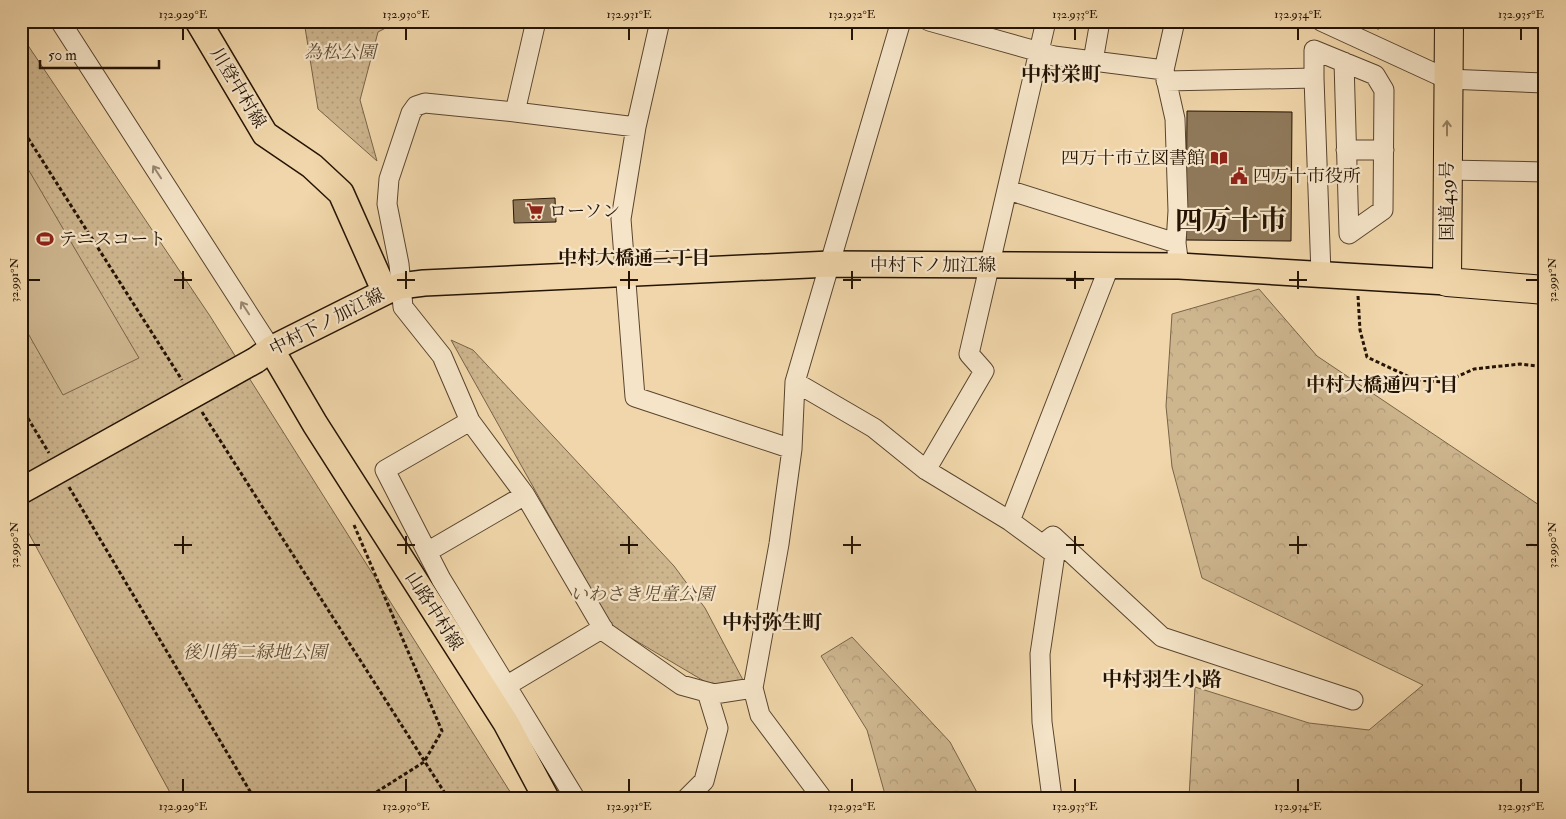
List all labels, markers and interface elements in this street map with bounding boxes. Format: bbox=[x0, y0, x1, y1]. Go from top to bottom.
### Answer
text: 132.929°E bbox=[159, 7, 208, 22]
text: 132.930°E bbox=[382, 7, 430, 22]
text: 132.931°E bbox=[606, 7, 652, 22]
text: 132.932°E bbox=[828, 7, 876, 22]
text: 132.933°E bbox=[1052, 7, 1098, 22]
text: 132.934°E bbox=[1274, 7, 1322, 22]
text: 132.935°E bbox=[1498, 7, 1544, 22]
scale bar bbox=[40, 38, 159, 70]
park label: 為松公園 bbox=[304, 41, 379, 64]
street label: 川登中村線 bbox=[205, 44, 271, 132]
text: 50 m bbox=[48, 46, 77, 65]
district label: 中村栄町 bbox=[1021, 62, 1102, 87]
one-way arrow bbox=[1442, 120, 1452, 136]
place label: 四万十市立図書館 bbox=[1061, 147, 1205, 170]
library icon: 四万十市立図書館 bbox=[1209, 148, 1229, 168]
street label: 国道439号 bbox=[1436, 161, 1459, 241]
one-way arrow bbox=[152, 165, 162, 179]
place label: 四万十市役所 bbox=[1253, 165, 1361, 188]
public building icon: 四万十市役所 bbox=[1229, 166, 1249, 186]
place label: ローソン bbox=[549, 200, 620, 223]
supermarket icon: ローソン bbox=[525, 201, 545, 221]
district label: 四万十市 bbox=[1175, 204, 1287, 239]
place label: テニスコート bbox=[59, 228, 166, 251]
sports icon: テニスコート bbox=[35, 229, 55, 249]
district label: 中村大橋通二丁目 bbox=[558, 246, 710, 270]
street label: 中村下ノ加江線 bbox=[870, 254, 996, 277]
text: 32.991°N bbox=[7, 257, 22, 302]
text: 32.991°N bbox=[1545, 257, 1560, 302]
street label: 中村下ノ加江線 bbox=[266, 283, 388, 361]
one-way arrow bbox=[240, 302, 250, 316]
district label: 中村大橋通四丁目 bbox=[1306, 373, 1458, 397]
text: 32.990°N bbox=[7, 522, 22, 568]
text: 32.990°N bbox=[1545, 522, 1560, 568]
street label: 山路中村線 bbox=[400, 567, 468, 655]
park label: いわさき児童公園 bbox=[570, 583, 717, 606]
district label: 中村弥生町 bbox=[722, 610, 823, 635]
park label: 後川第二緑地公園 bbox=[183, 641, 330, 664]
district label: 中村羽生小路 bbox=[1102, 667, 1222, 692]
text: 132.929°E bbox=[159, 799, 208, 814]
text: 132.930°E bbox=[382, 799, 430, 814]
text: 132.931°E bbox=[606, 799, 652, 814]
text: 132.932°E bbox=[828, 799, 876, 814]
text: 132.933°E bbox=[1052, 799, 1098, 814]
text: 132.934°E bbox=[1274, 799, 1322, 814]
text: 132.935°E bbox=[1498, 799, 1544, 814]

